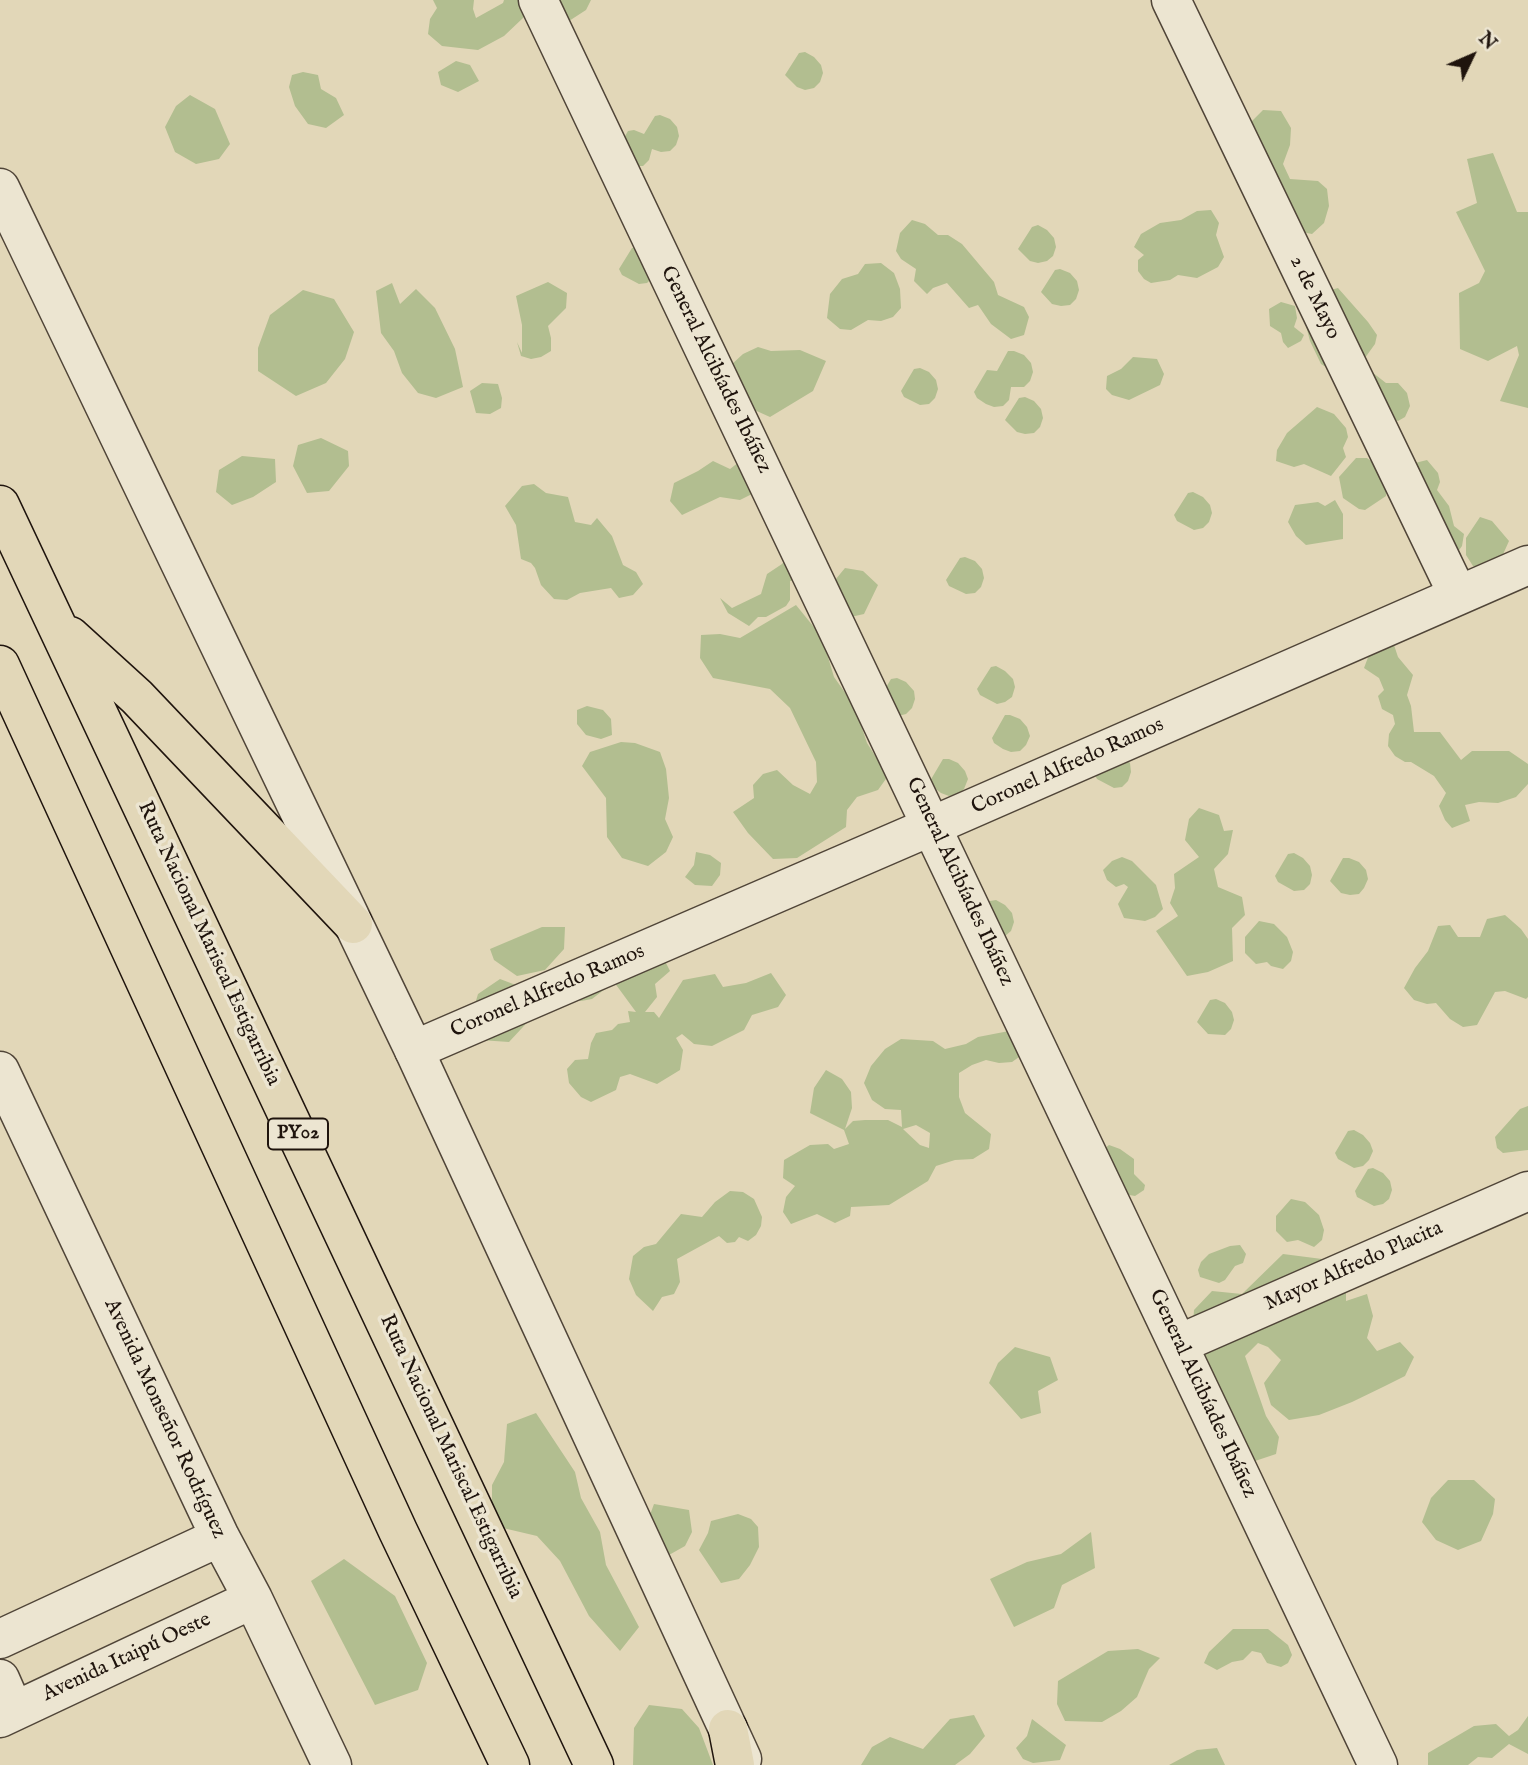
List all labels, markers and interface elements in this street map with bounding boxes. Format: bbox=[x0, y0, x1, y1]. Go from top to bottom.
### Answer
north arrow bbox=[1437, 21, 1507, 91]
text: N bbox=[1473, 27, 1501, 56]
street label: 2 de Mayo bbox=[1283, 252, 1345, 344]
street label: General Alcibíades Ibáñez bbox=[654, 262, 776, 478]
street label: Coronel Alfredo Ramos bbox=[968, 713, 1168, 821]
street label: General Alcibíades Ibáñez bbox=[900, 774, 1018, 990]
street label: Ruta Nacional Mariscal Estigarribia bbox=[131, 798, 285, 1090]
street label: Coronel Alfredo Ramos bbox=[447, 940, 649, 1044]
road number: PY02 bbox=[268, 1118, 328, 1150]
street label: Mayor Alfredo Placita bbox=[1261, 1216, 1447, 1318]
street label: General Alcibíades Ibáñez bbox=[1143, 1286, 1261, 1502]
street label: Avenida Monseñor Rodríguez bbox=[97, 1295, 231, 1543]
street label: Ruta Nacional Mariscal Estigarribia bbox=[373, 1311, 527, 1603]
street label: Avenida Itaipú Oeste bbox=[39, 1608, 215, 1708]

